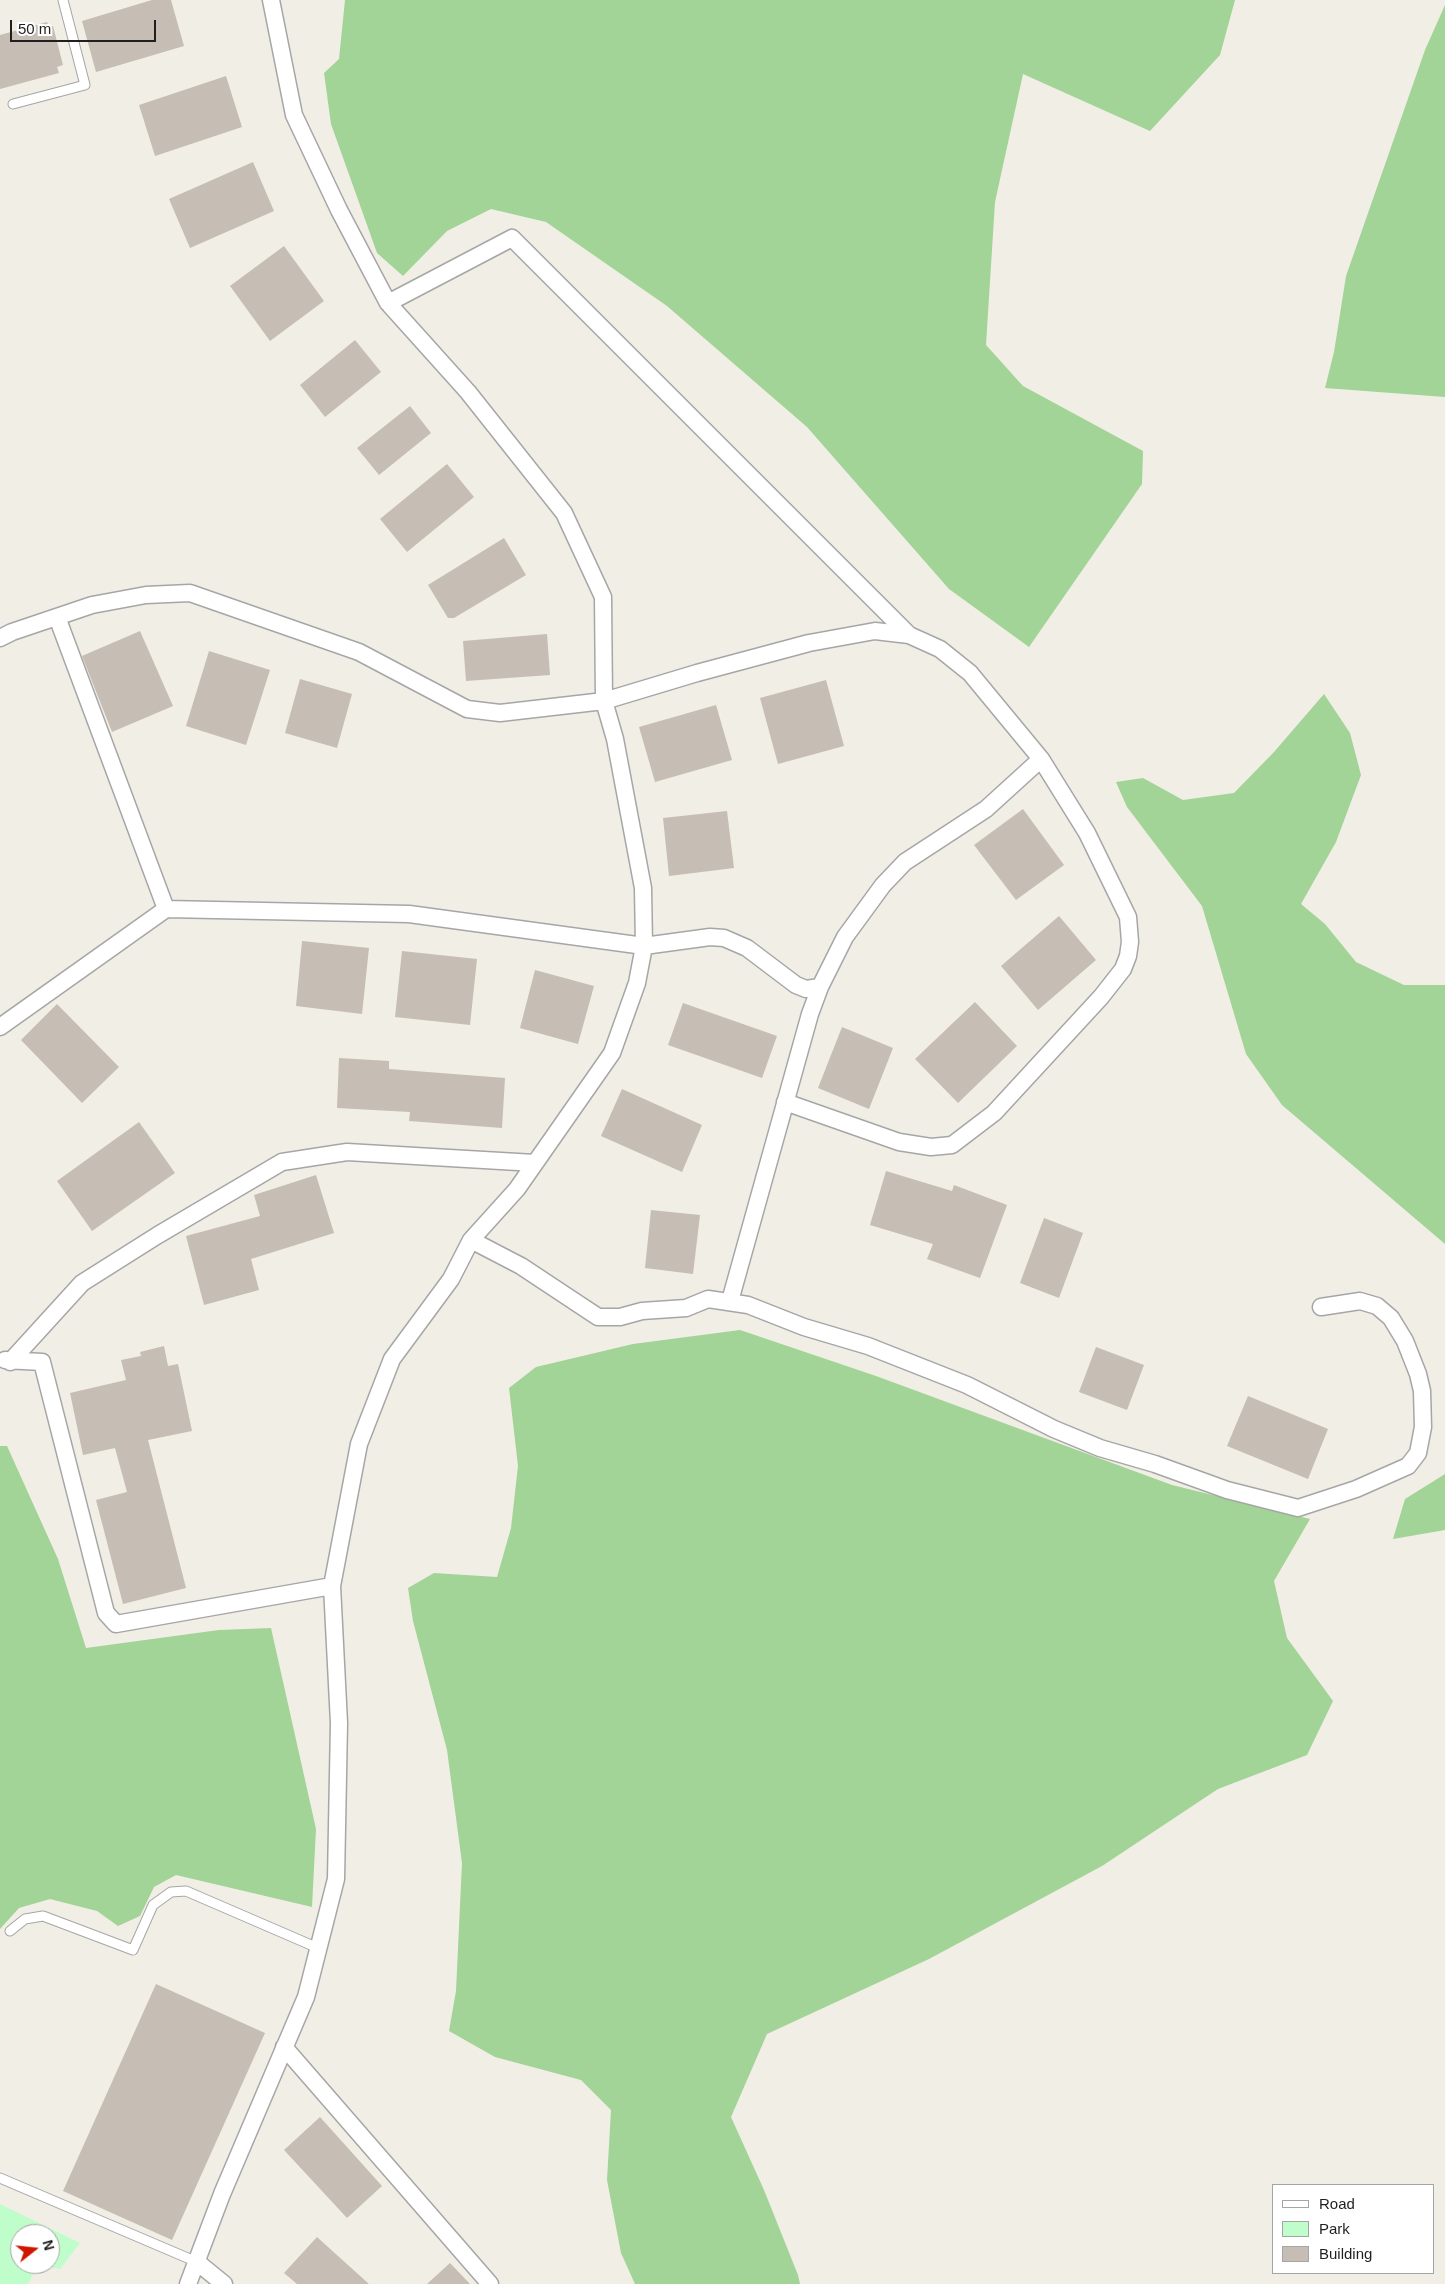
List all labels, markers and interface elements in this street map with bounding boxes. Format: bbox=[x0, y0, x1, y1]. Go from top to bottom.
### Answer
scale bar bbox=[12, 10, 159, 42]
text: 50 m bbox=[18, 20, 51, 37]
legend bbox=[1272, 2184, 1435, 2274]
text: Road bbox=[1319, 2195, 1355, 2212]
text: Park bbox=[1319, 2220, 1350, 2237]
north arrow bbox=[10, 2224, 60, 2274]
text: N bbox=[39, 2238, 58, 2252]
text: Building bbox=[1319, 2245, 1372, 2262]

